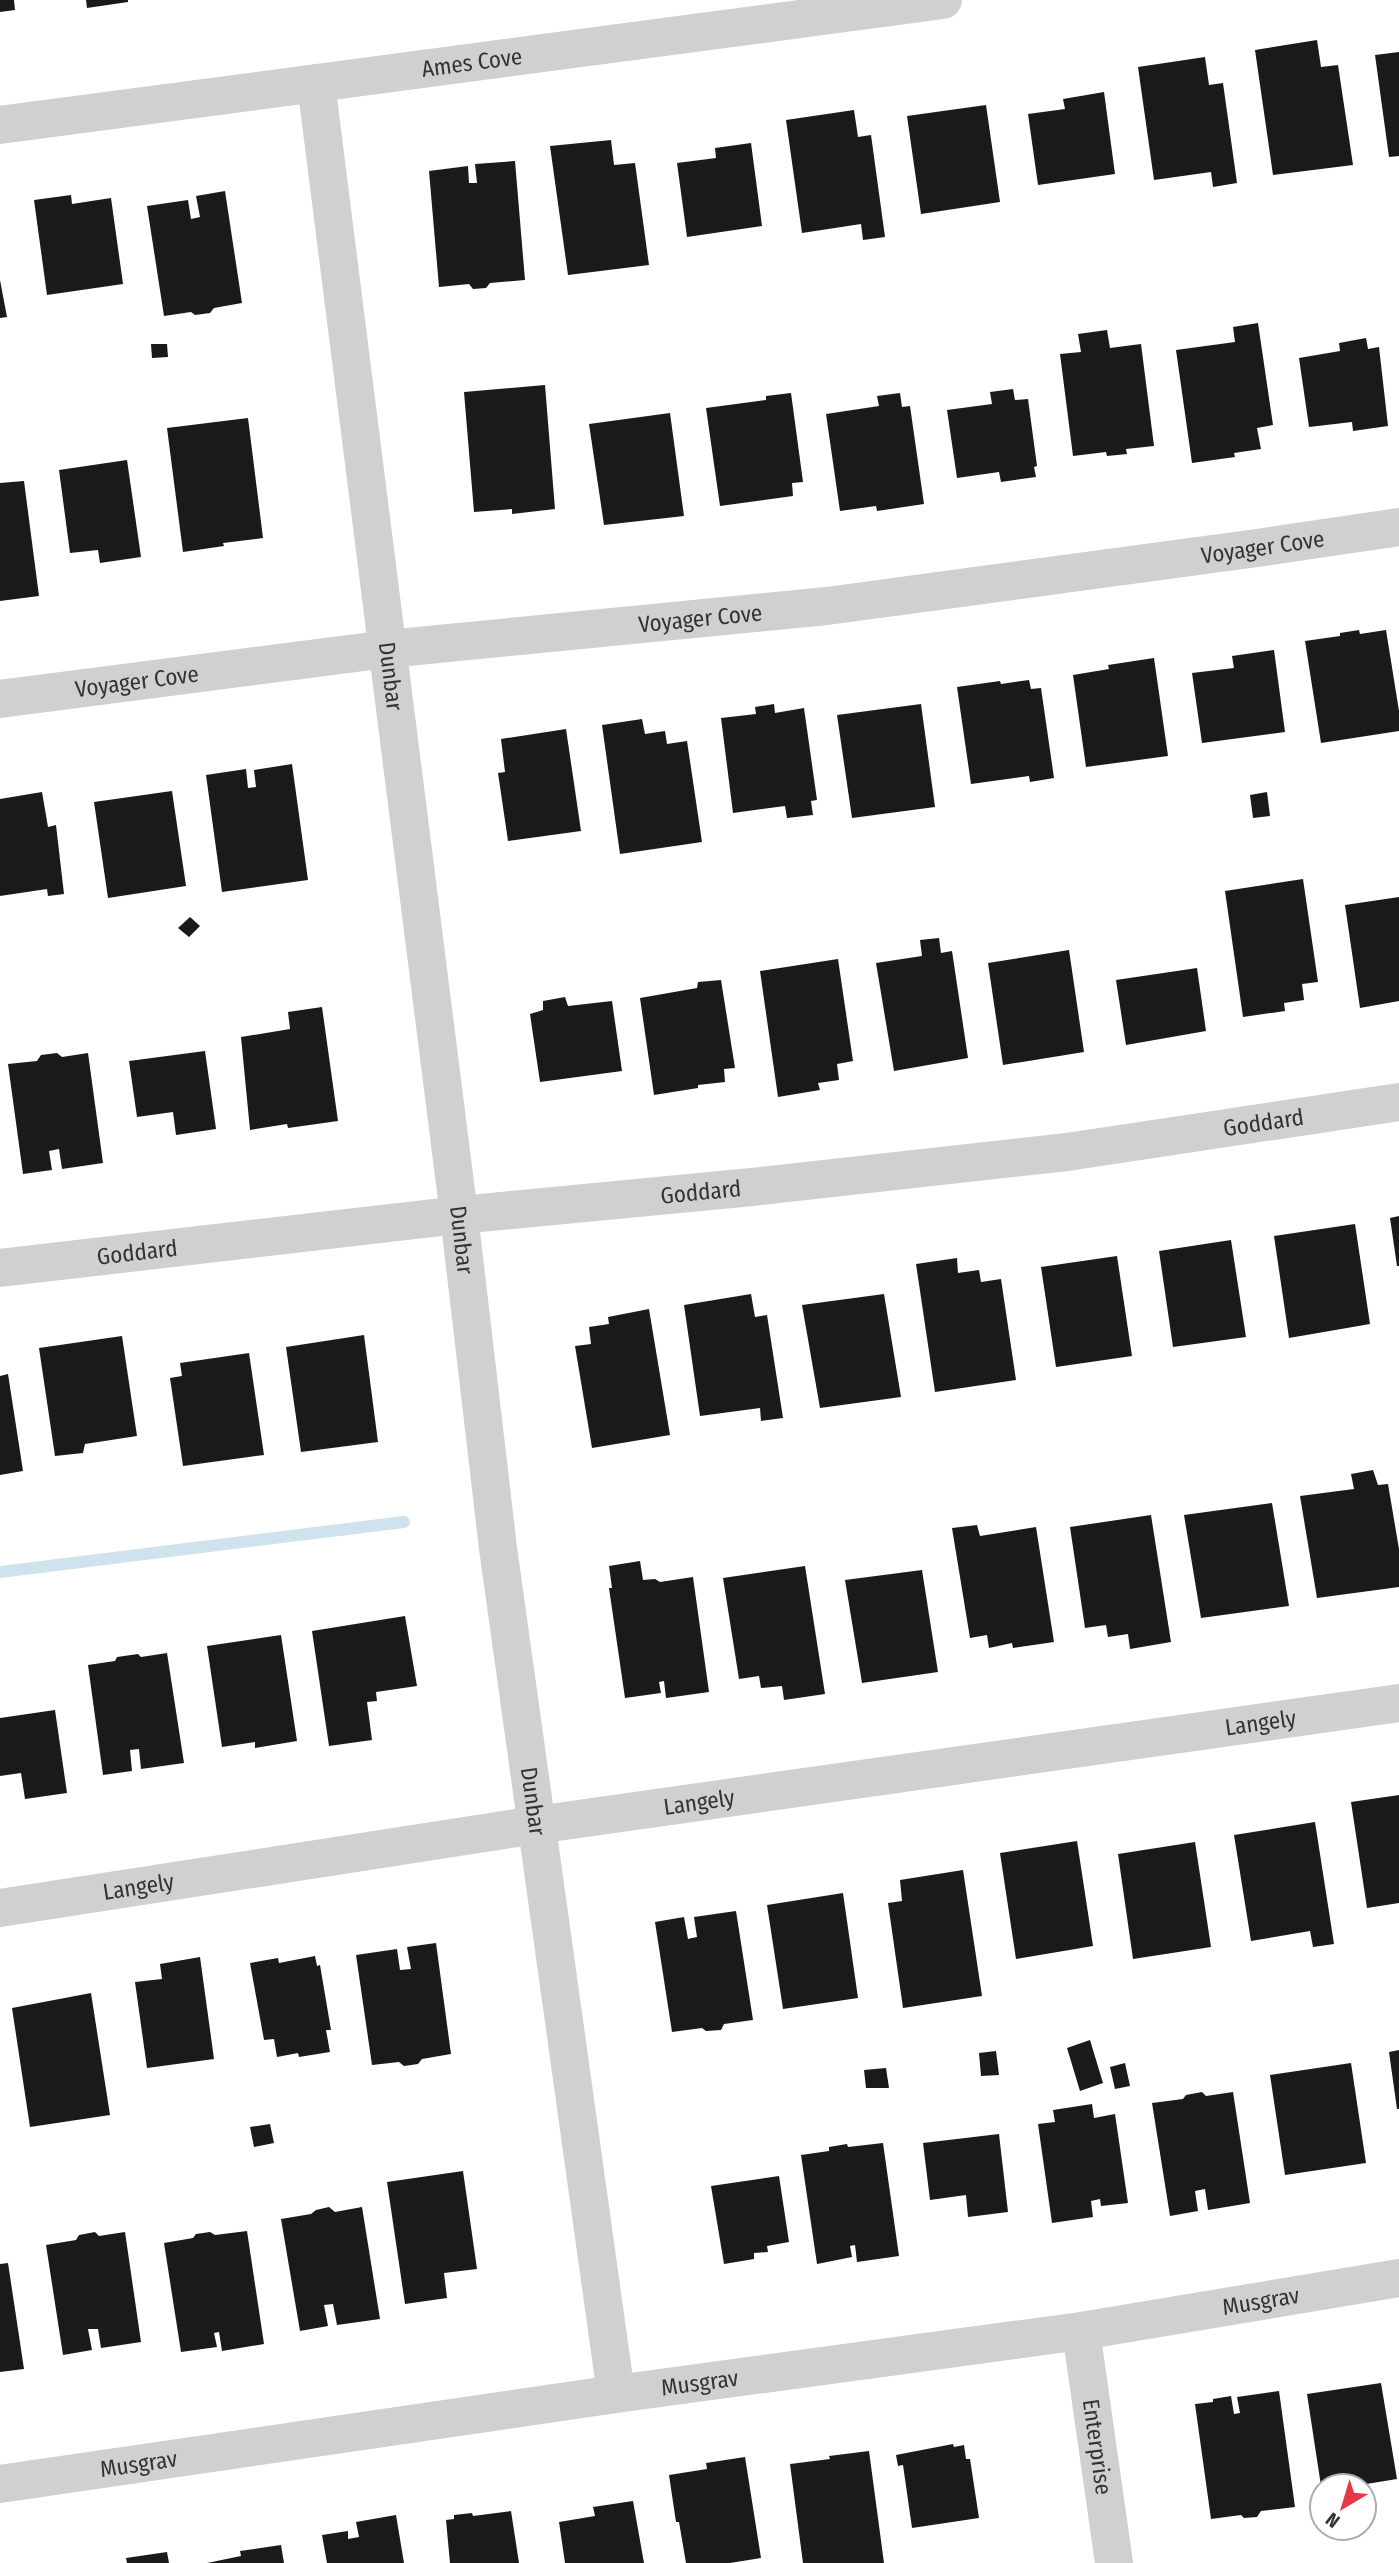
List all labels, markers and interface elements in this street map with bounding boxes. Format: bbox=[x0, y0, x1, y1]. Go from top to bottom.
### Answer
street label: Ames Cove bbox=[420, 42, 524, 83]
street label: Voyager Cove bbox=[1199, 524, 1326, 569]
street label: Voyager Cove bbox=[637, 598, 763, 638]
street label: Dunbar bbox=[373, 640, 409, 712]
street label: Voyager Cove bbox=[73, 659, 200, 703]
street label: Goddard bbox=[1221, 1103, 1306, 1142]
street label: Goddard bbox=[659, 1174, 742, 1210]
street label: Dunbar bbox=[444, 1204, 480, 1276]
street label: Goddard bbox=[95, 1234, 179, 1271]
street label: Langely bbox=[1223, 1704, 1298, 1741]
street label: Dunbar bbox=[515, 1765, 552, 1837]
street label: Langely bbox=[662, 1783, 737, 1821]
street label: Langely bbox=[101, 1867, 176, 1906]
street label: Musgrav bbox=[1220, 2281, 1302, 2321]
street label: Musgrav bbox=[659, 2363, 741, 2402]
street label: Enterprise bbox=[1077, 2397, 1118, 2497]
street label: Musgrav bbox=[98, 2444, 180, 2483]
north arrow bbox=[1308, 2472, 1378, 2542]
text: N bbox=[1321, 2507, 1344, 2533]

